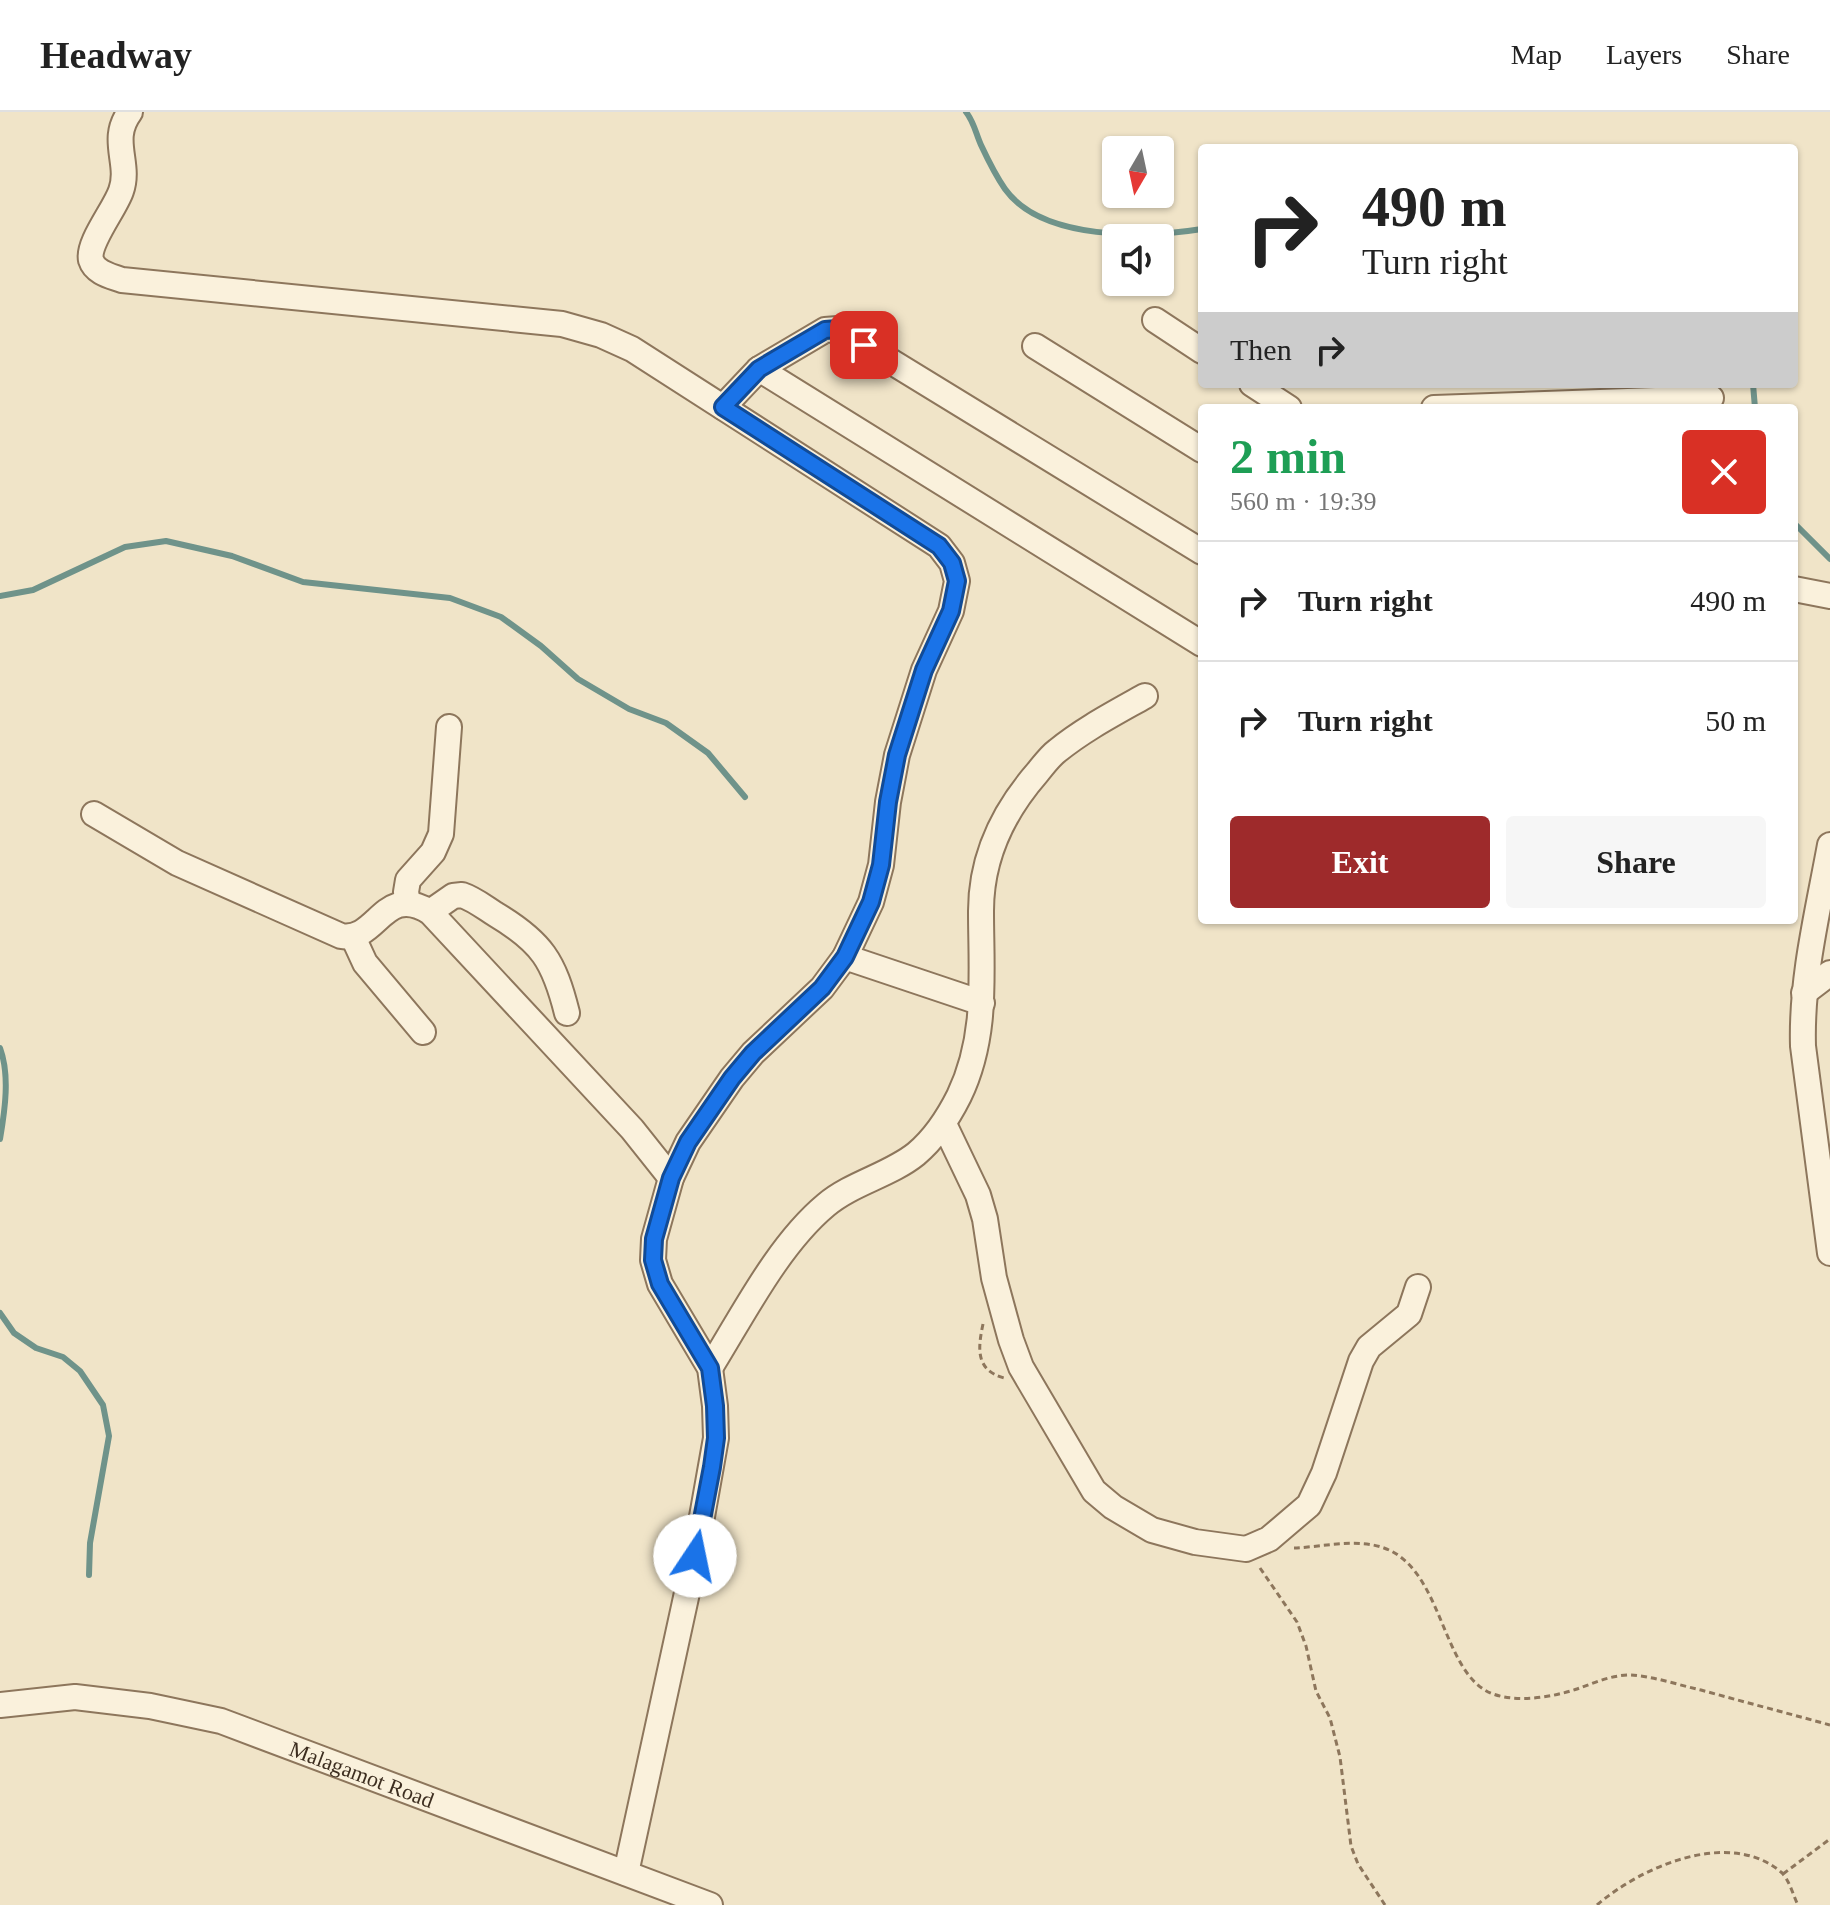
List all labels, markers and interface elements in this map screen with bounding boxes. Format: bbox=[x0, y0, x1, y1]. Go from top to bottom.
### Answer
text: Headway bbox=[40, 34, 192, 76]
text: Map bbox=[1511, 39, 1562, 70]
text: Layers bbox=[1606, 39, 1682, 70]
text: Share bbox=[1726, 39, 1790, 70]
north arrow bbox=[1102, 136, 1174, 208]
map controls bbox=[1102, 136, 1174, 296]
icon: right bbox=[1230, 176, 1334, 280]
text: 490 m bbox=[1362, 176, 1507, 238]
button: sound bbox=[1102, 224, 1174, 296]
text: Turn right bbox=[1362, 242, 1508, 282]
pin bbox=[830, 311, 898, 379]
icon: arrive bbox=[842, 323, 886, 367]
icon: right bbox=[1308, 328, 1352, 372]
text: Then bbox=[1230, 333, 1292, 366]
text: 2 min bbox=[1230, 430, 1346, 483]
button: close bbox=[1682, 430, 1766, 514]
text: 560 m · 19:39 bbox=[1230, 487, 1377, 516]
icon: right bbox=[1230, 579, 1274, 623]
text: Turn right bbox=[1298, 584, 1433, 617]
text: 490 m bbox=[1690, 584, 1766, 617]
icon: right bbox=[1230, 699, 1274, 743]
text: Turn right bbox=[1298, 704, 1433, 737]
text: 50 m bbox=[1705, 704, 1766, 737]
button: Exit bbox=[1230, 816, 1490, 908]
button: Share bbox=[1506, 816, 1766, 908]
position arrow bbox=[653, 1514, 737, 1598]
street label: Malagamot Road bbox=[286, 1735, 437, 1812]

